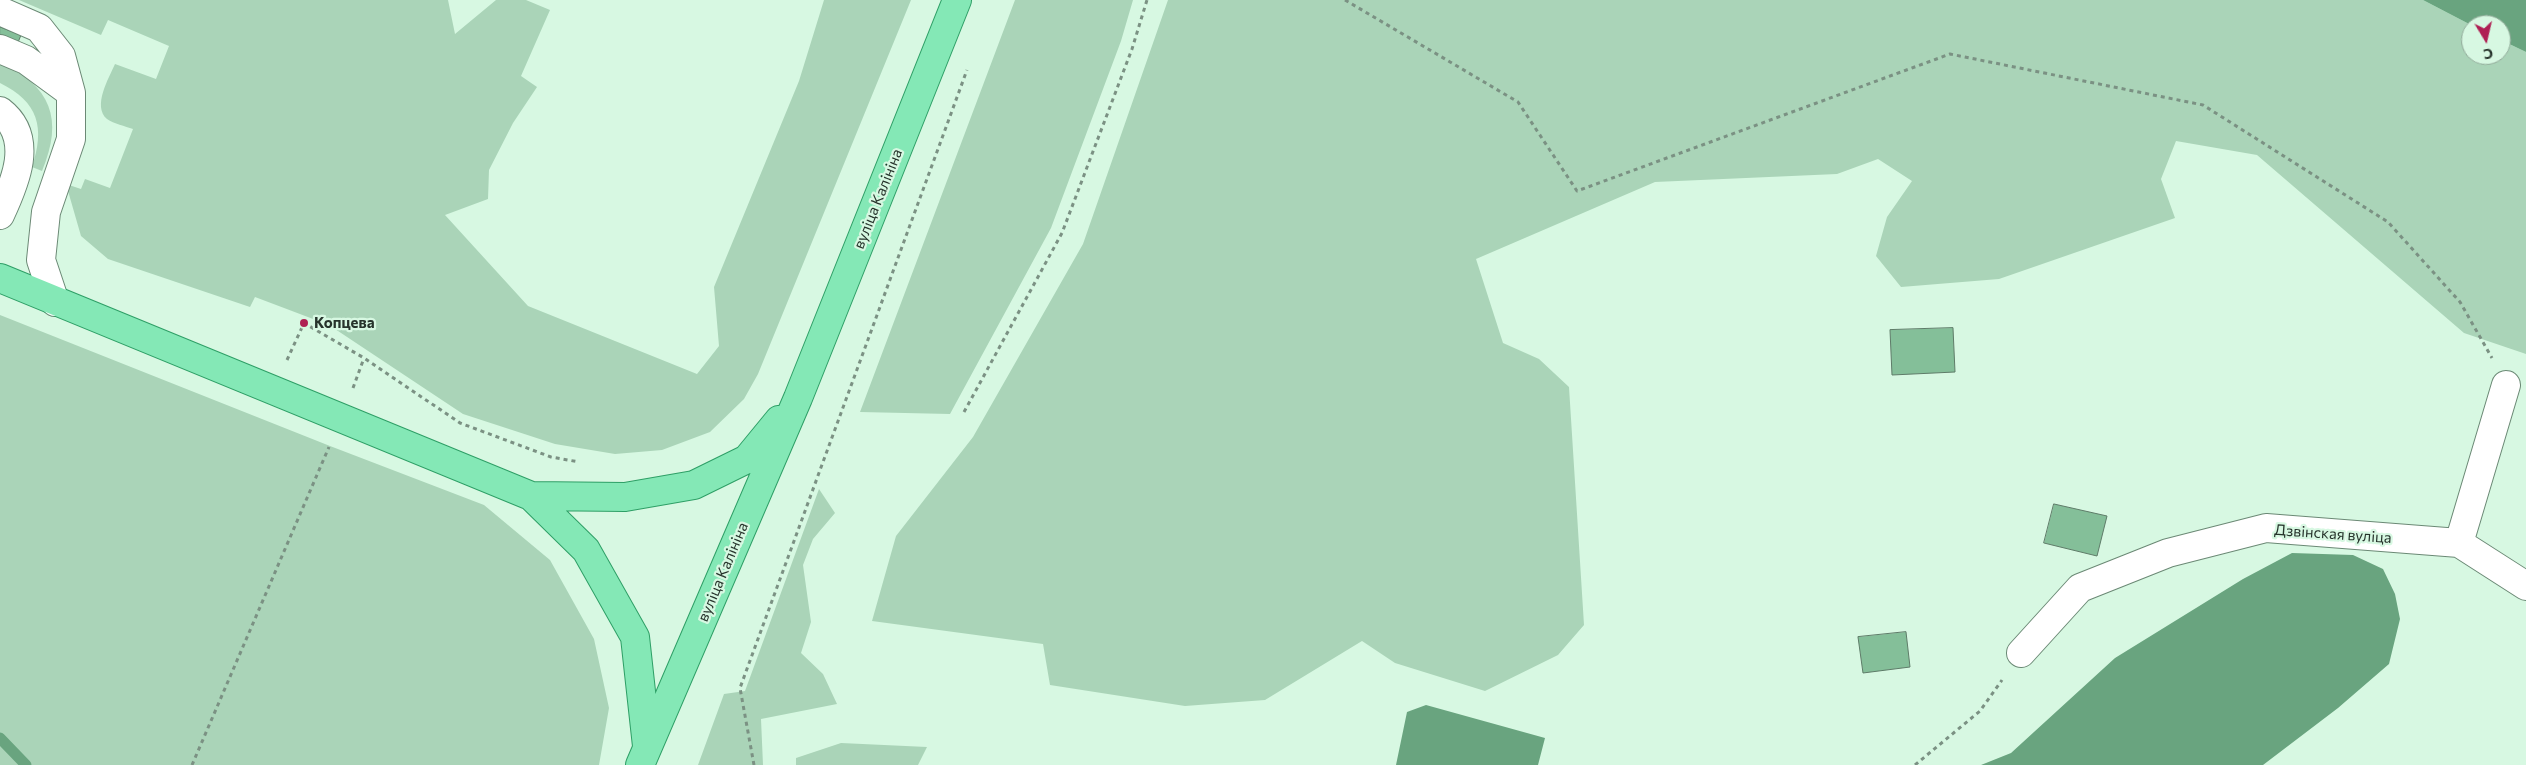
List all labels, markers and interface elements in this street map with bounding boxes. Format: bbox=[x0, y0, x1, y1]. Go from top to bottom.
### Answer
north arrow bbox=[2461, 15, 2511, 65]
text: С bbox=[2482, 45, 2494, 63]
street label: вуліца Калініна bbox=[850, 146, 906, 252]
place label: Копцева bbox=[314, 314, 375, 332]
marker: Копцева bbox=[298, 317, 310, 329]
street label: вуліца Калініна bbox=[694, 520, 752, 624]
street label: Дзвінская вуліца bbox=[2274, 521, 2392, 547]

